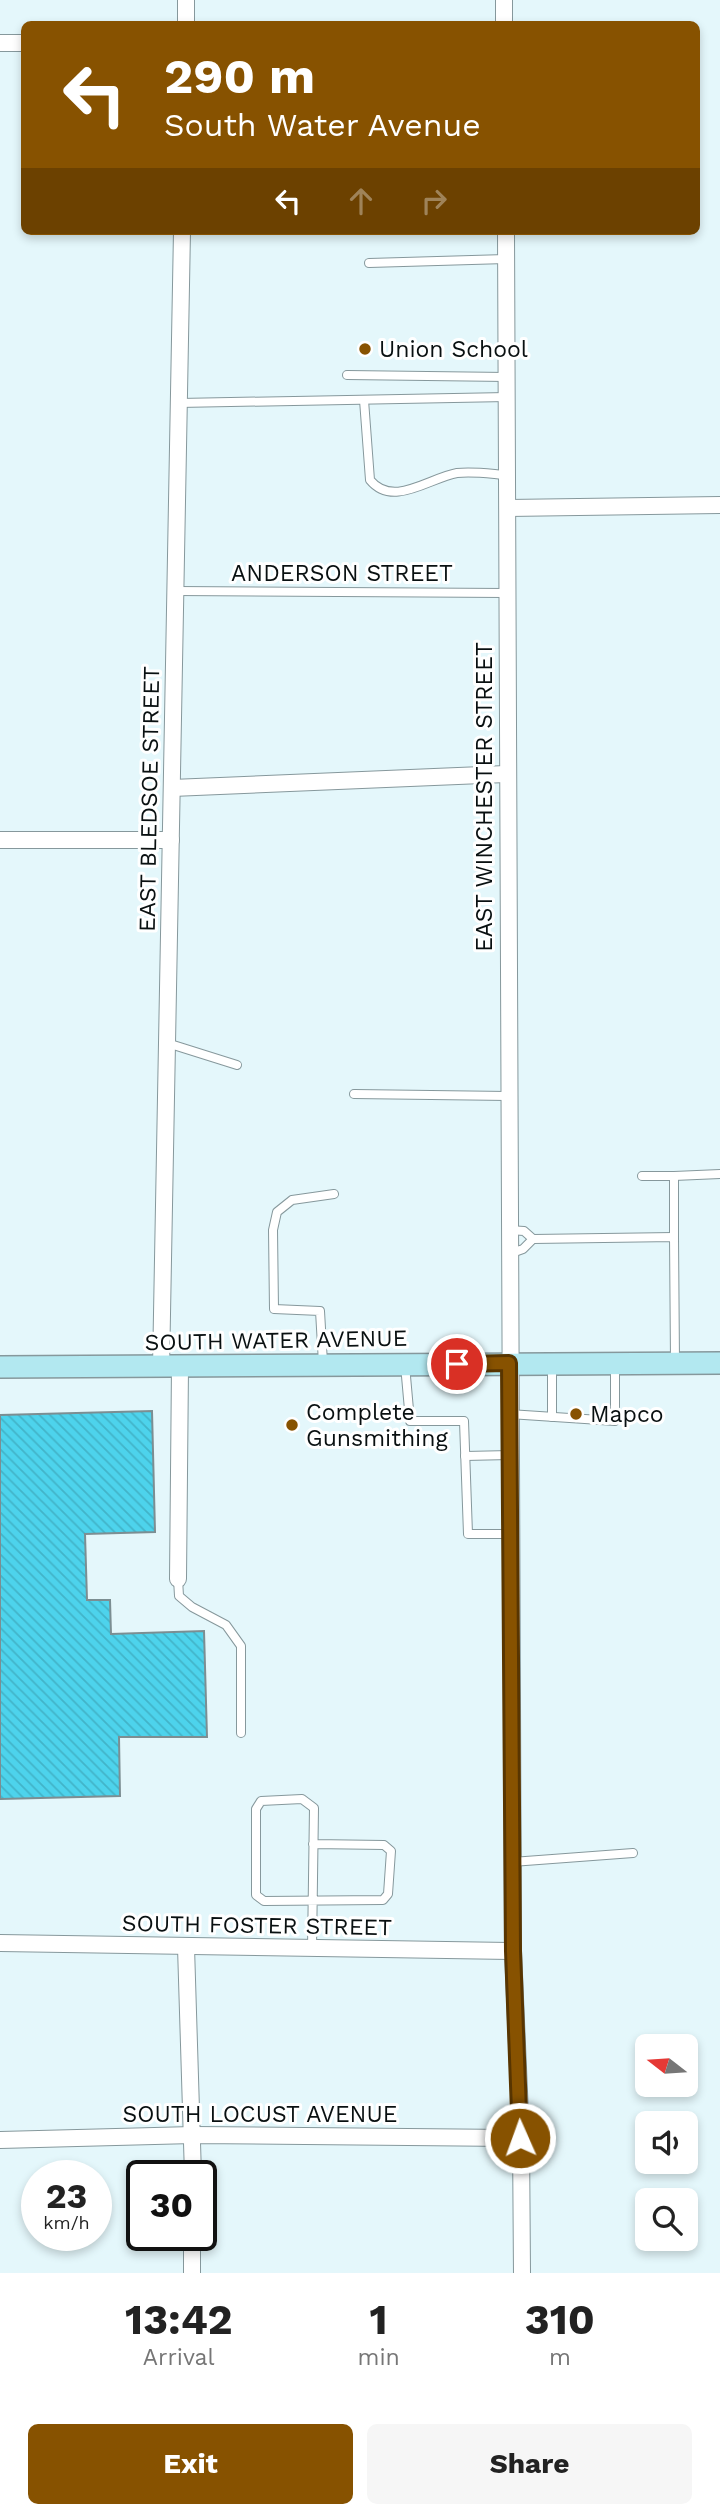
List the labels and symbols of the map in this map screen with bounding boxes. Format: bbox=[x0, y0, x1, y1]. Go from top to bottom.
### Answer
place label: Union School bbox=[379, 336, 528, 363]
marker: Union School bbox=[357, 341, 373, 357]
street label: ANDERSON STREET bbox=[231, 560, 453, 587]
street label: EAST WINCHESTER STREET bbox=[471, 642, 498, 952]
street label: EAST BLEDSOE STREET bbox=[134, 666, 165, 932]
street label: SOUTH WATER AVENUE bbox=[144, 1325, 408, 1356]
pin bbox=[427, 1334, 487, 1394]
place label: Complete Gunsmithing bbox=[306, 1399, 448, 1452]
place label: Mapco bbox=[590, 1401, 664, 1428]
marker: Mapco bbox=[568, 1406, 584, 1422]
marker: Complete Gunsmithing bbox=[284, 1417, 300, 1433]
street label: SOUTH FOSTER STREET bbox=[122, 1910, 392, 1941]
north arrow bbox=[635, 2034, 698, 2096]
street label: SOUTH LOCUST AVENUE bbox=[123, 2101, 397, 2128]
position arrow bbox=[483, 2101, 557, 2175]
speed limit sign: 30 bbox=[126, 2160, 217, 2251]

